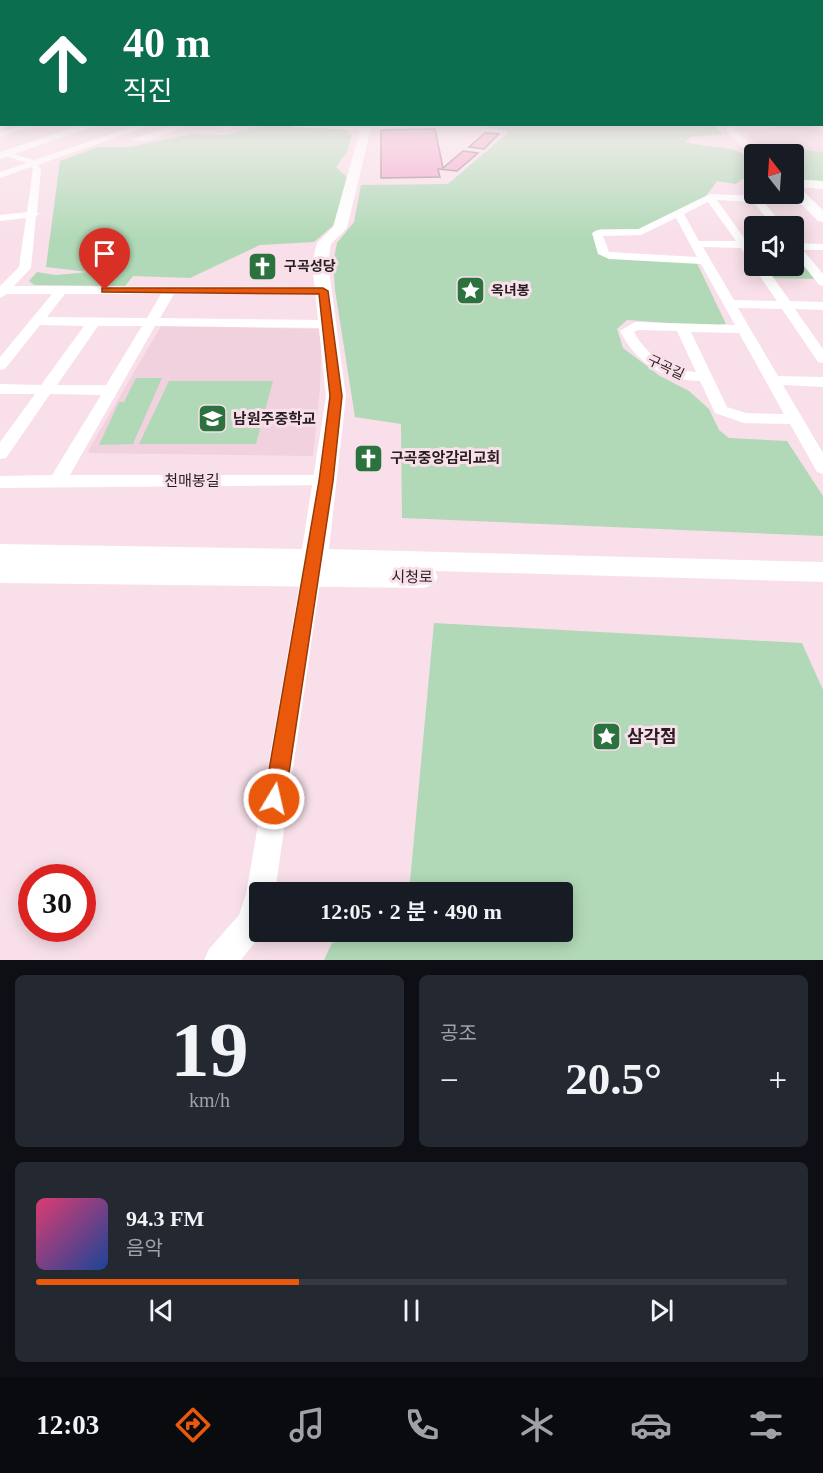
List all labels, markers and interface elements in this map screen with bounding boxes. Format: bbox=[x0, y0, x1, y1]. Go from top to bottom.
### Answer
text: 40 m bbox=[123, 20, 211, 66]
icon: ahead bbox=[24, 24, 102, 102]
text: 직진 bbox=[123, 76, 173, 106]
north arrow bbox=[744, 144, 804, 204]
map controls bbox=[744, 144, 804, 276]
button: sound bbox=[744, 216, 804, 276]
pin bbox=[79, 228, 130, 290]
icon: arrive bbox=[88, 237, 121, 270]
church icon: 구곡성당 bbox=[247, 250, 279, 282]
place label: 구곡성당 bbox=[284, 259, 336, 274]
place icon: 옥녀봉 bbox=[454, 274, 486, 306]
place label: 옥녀봉 bbox=[491, 283, 530, 298]
street label: 구곡길 bbox=[645, 352, 686, 382]
school or university icon: 남원주중학교 bbox=[196, 403, 228, 435]
place label: 남원주중학교 bbox=[233, 410, 316, 427]
church icon: 구곡중앙감리교회 bbox=[353, 442, 385, 474]
place label: 구곡중앙감리교회 bbox=[390, 450, 500, 466]
street label: 천매봉길 bbox=[164, 472, 220, 489]
street label: 시청로 bbox=[391, 569, 433, 585]
place icon: 삼각점 bbox=[590, 721, 622, 753]
place label: 삼각점 bbox=[627, 727, 677, 747]
position arrow bbox=[242, 767, 306, 831]
speed limit sign: 30 bbox=[18, 864, 96, 942]
text: 12:05 · 2 분 · 490 m bbox=[320, 899, 502, 924]
text: 19 bbox=[171, 1006, 249, 1093]
text: 공조 bbox=[440, 1022, 477, 1044]
text: 20.5° bbox=[565, 1054, 662, 1104]
text: − bbox=[440, 1062, 459, 1098]
text: + bbox=[768, 1062, 787, 1098]
text: km/h bbox=[189, 1089, 230, 1111]
text: 94.3 FM bbox=[126, 1206, 204, 1231]
text: 음악 bbox=[126, 1237, 163, 1259]
icon: previous bbox=[145, 1294, 178, 1327]
icon: pause bbox=[395, 1294, 428, 1327]
icon: next bbox=[645, 1294, 678, 1327]
icon: directions bbox=[172, 1404, 214, 1446]
icon: music bbox=[286, 1404, 328, 1446]
icon: phone bbox=[401, 1404, 443, 1446]
icon: climate bbox=[516, 1404, 558, 1446]
icon: car bbox=[630, 1404, 672, 1446]
icon: filters bbox=[745, 1404, 787, 1446]
text: 12:03 bbox=[36, 1410, 99, 1440]

